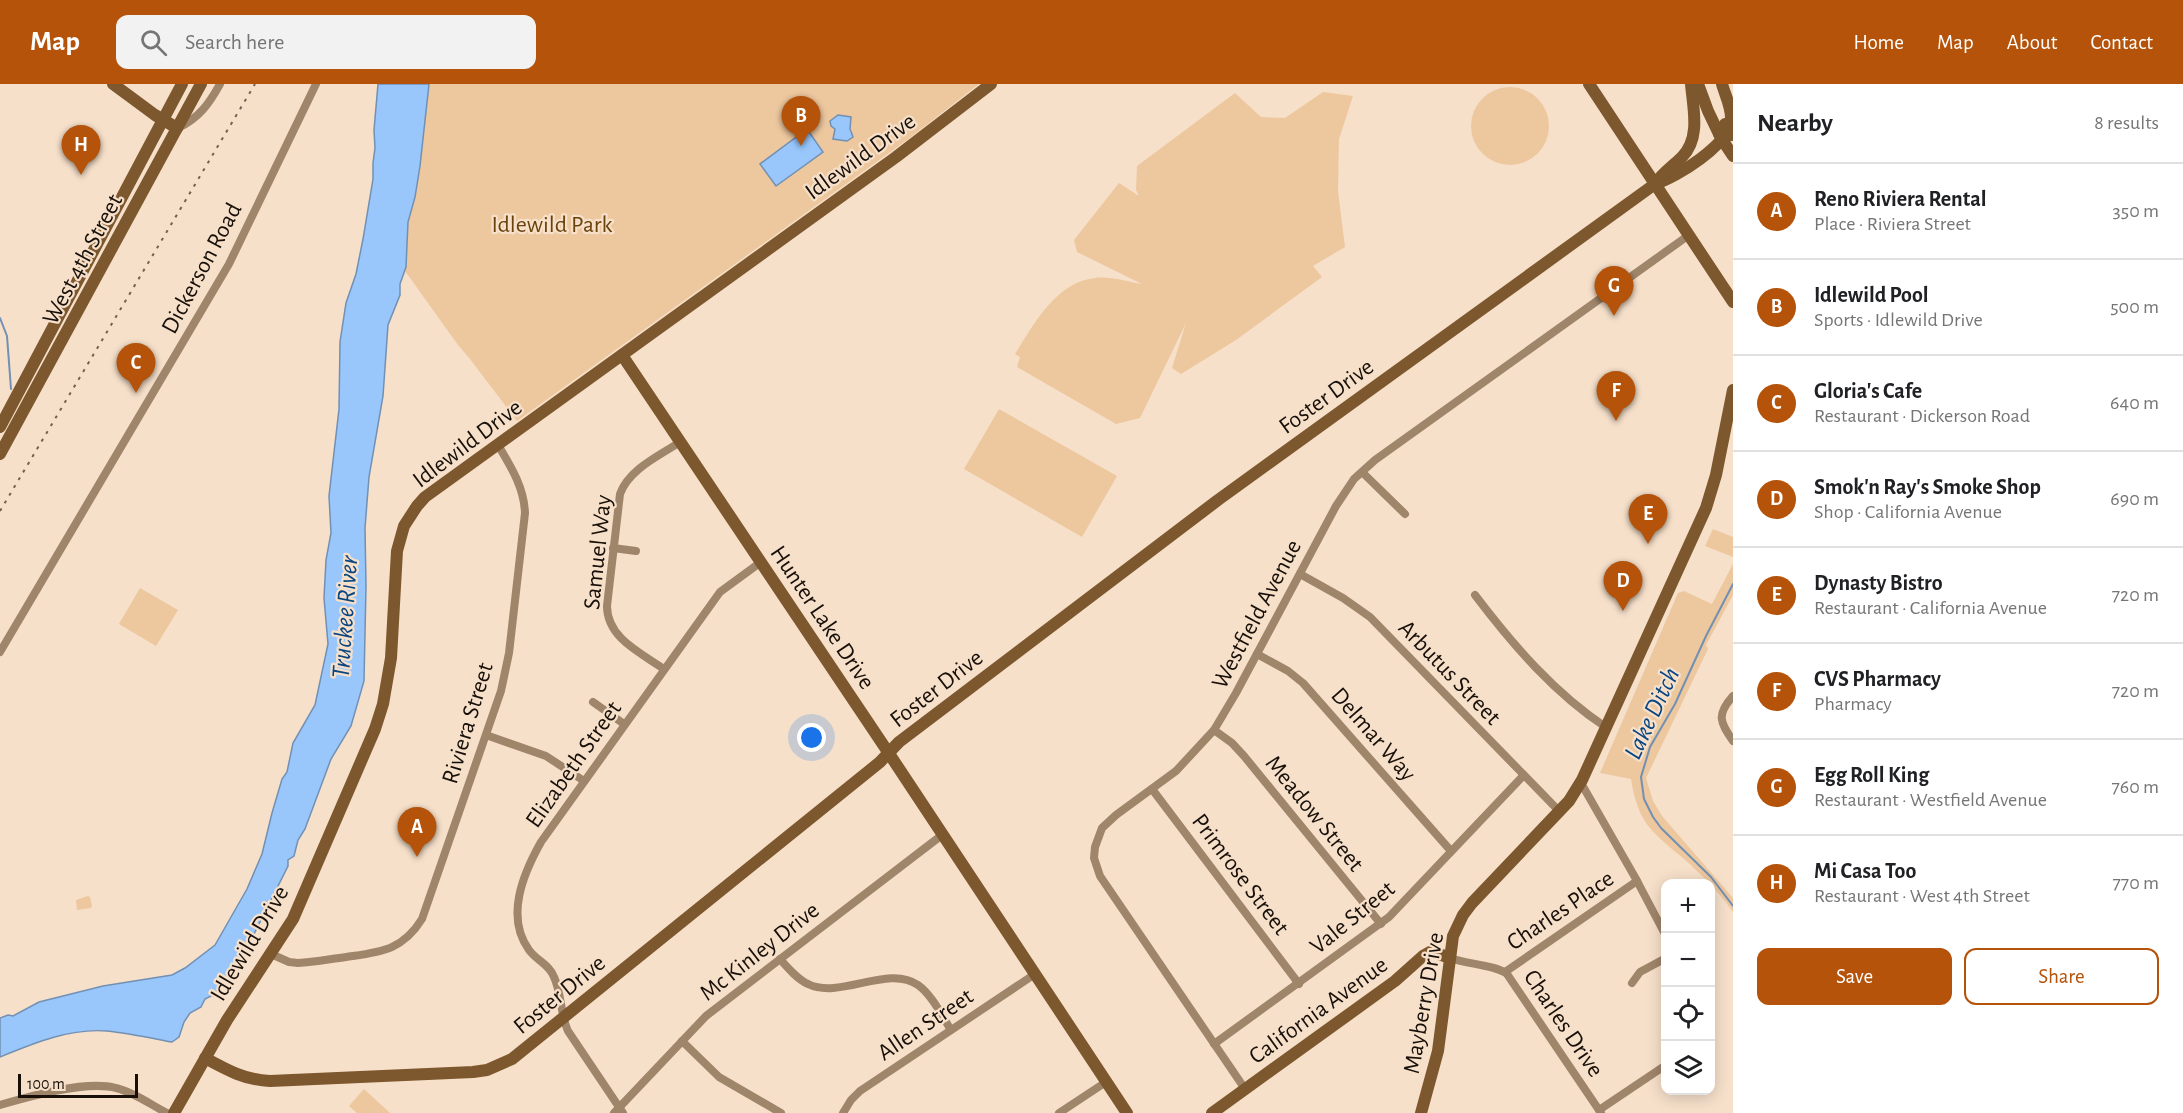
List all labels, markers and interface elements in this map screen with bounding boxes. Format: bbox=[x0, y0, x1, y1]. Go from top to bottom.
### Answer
search box bbox=[116, 15, 536, 69]
icon: search bbox=[137, 26, 170, 59]
text: Map bbox=[30, 28, 80, 56]
text: Search here bbox=[185, 31, 284, 53]
text: Home bbox=[1853, 32, 1904, 53]
text: Map bbox=[1937, 32, 1974, 53]
text: About bbox=[2007, 32, 2057, 53]
text: Contact bbox=[2090, 32, 2153, 53]
pin: B bbox=[782, 97, 820, 146]
street label: Idlewild Drive bbox=[801, 109, 920, 205]
text: Nearby bbox=[1757, 110, 1833, 136]
text: 8 results bbox=[2094, 113, 2159, 133]
pin: H bbox=[62, 126, 100, 175]
text: Reno Riviera Rental bbox=[1814, 188, 1987, 210]
street label: West 4th Street bbox=[38, 190, 127, 329]
street label: Dickerson Road bbox=[157, 199, 246, 338]
text: A bbox=[1771, 201, 1783, 221]
text: 350 m bbox=[2113, 201, 2159, 221]
park label: Idlewild Park bbox=[491, 213, 613, 237]
text: Place · Riviera Street bbox=[1814, 214, 1971, 234]
pin: G bbox=[1594, 266, 1634, 316]
text: Idlewild Pool bbox=[1814, 284, 1929, 306]
text: B bbox=[1771, 297, 1782, 317]
text: 500 m bbox=[2110, 297, 2159, 317]
text: Sports · Idlewild Drive bbox=[1814, 310, 1983, 330]
pin: C bbox=[116, 344, 156, 393]
street label: Foster Drive bbox=[1275, 355, 1378, 439]
pin: F bbox=[1596, 372, 1636, 421]
text: Gloria's Cafe bbox=[1814, 380, 1922, 402]
text: C bbox=[1771, 393, 1782, 413]
text: 640 m bbox=[2110, 393, 2159, 413]
street label: Idlewild Drive bbox=[409, 395, 527, 492]
text: Restaurant · Dickerson Road bbox=[1814, 406, 2030, 426]
text: Smok'n Ray's Smoke Shop bbox=[1814, 476, 2041, 498]
text: D bbox=[1770, 489, 1783, 509]
text: 690 m bbox=[2110, 489, 2159, 509]
street label: Samuel Way bbox=[580, 494, 616, 611]
pin: E bbox=[1628, 494, 1668, 544]
text: Shop · California Avenue bbox=[1814, 502, 2002, 522]
street label: Westfield Avenue bbox=[1208, 536, 1306, 693]
street label: Hunter Lake Drive bbox=[765, 542, 879, 694]
water label: Truckee River bbox=[328, 553, 362, 679]
pin: D bbox=[1604, 562, 1642, 611]
text: Dynasty Bistro bbox=[1814, 572, 1943, 594]
text: E bbox=[1771, 585, 1782, 605]
text: 720 m bbox=[2112, 585, 2159, 605]
text: Restaurant · California Avenue bbox=[1814, 598, 2047, 618]
street label: Arbutus Street bbox=[1394, 616, 1505, 730]
street label: Foster Drive bbox=[886, 645, 987, 732]
street label: Riviera Street bbox=[438, 660, 498, 787]
water label: Lake Ditch bbox=[1619, 664, 1684, 763]
text: CVS Pharmacy bbox=[1814, 668, 1941, 690]
text: F bbox=[1772, 681, 1781, 701]
text: 720 m bbox=[2112, 681, 2159, 701]
street label: Delmar Way bbox=[1326, 683, 1420, 786]
text: Pharmacy bbox=[1814, 694, 1892, 714]
street label: Elizabeth Street bbox=[521, 697, 626, 832]
your location bbox=[797, 723, 826, 752]
street label: Meadow Street bbox=[1260, 751, 1368, 876]
text: Egg Roll King bbox=[1814, 764, 1929, 786]
text: G bbox=[1771, 777, 1782, 797]
text: 760 m bbox=[2111, 777, 2159, 797]
text: Restaurant · Westfield Avenue bbox=[1814, 790, 2047, 810]
pin: A bbox=[398, 808, 436, 857]
street label: Primrose Street bbox=[1187, 810, 1293, 940]
text: Mi Casa Too bbox=[1814, 860, 1916, 882]
street label: Charles Place bbox=[1503, 866, 1618, 955]
text: H bbox=[1770, 873, 1783, 893]
text: 770 m bbox=[2112, 873, 2159, 893]
street label: Vale Street bbox=[1306, 877, 1400, 959]
map controls bbox=[1661, 879, 1715, 1095]
button: + bbox=[1661, 879, 1715, 933]
street label: Idlewild Drive bbox=[206, 882, 294, 1005]
text: Restaurant · West 4th Street bbox=[1814, 886, 2030, 906]
street label: Mc Kinley Drive bbox=[695, 898, 824, 1006]
street label: Mayberry Drive bbox=[1400, 931, 1448, 1076]
button: − bbox=[1661, 933, 1715, 987]
button: Save bbox=[1757, 948, 1952, 1005]
button: Share bbox=[1964, 948, 2159, 1005]
street label: Foster Drive bbox=[509, 951, 610, 1039]
street label: California Avenue bbox=[1245, 953, 1392, 1069]
street label: Charles Drive bbox=[1519, 966, 1608, 1081]
street label: Allen Street bbox=[873, 984, 978, 1065]
button: locate bbox=[1661, 987, 1715, 1041]
button: layers bbox=[1661, 1041, 1715, 1095]
scale bar bbox=[18, 1071, 138, 1098]
text: 100 m bbox=[27, 1076, 65, 1092]

